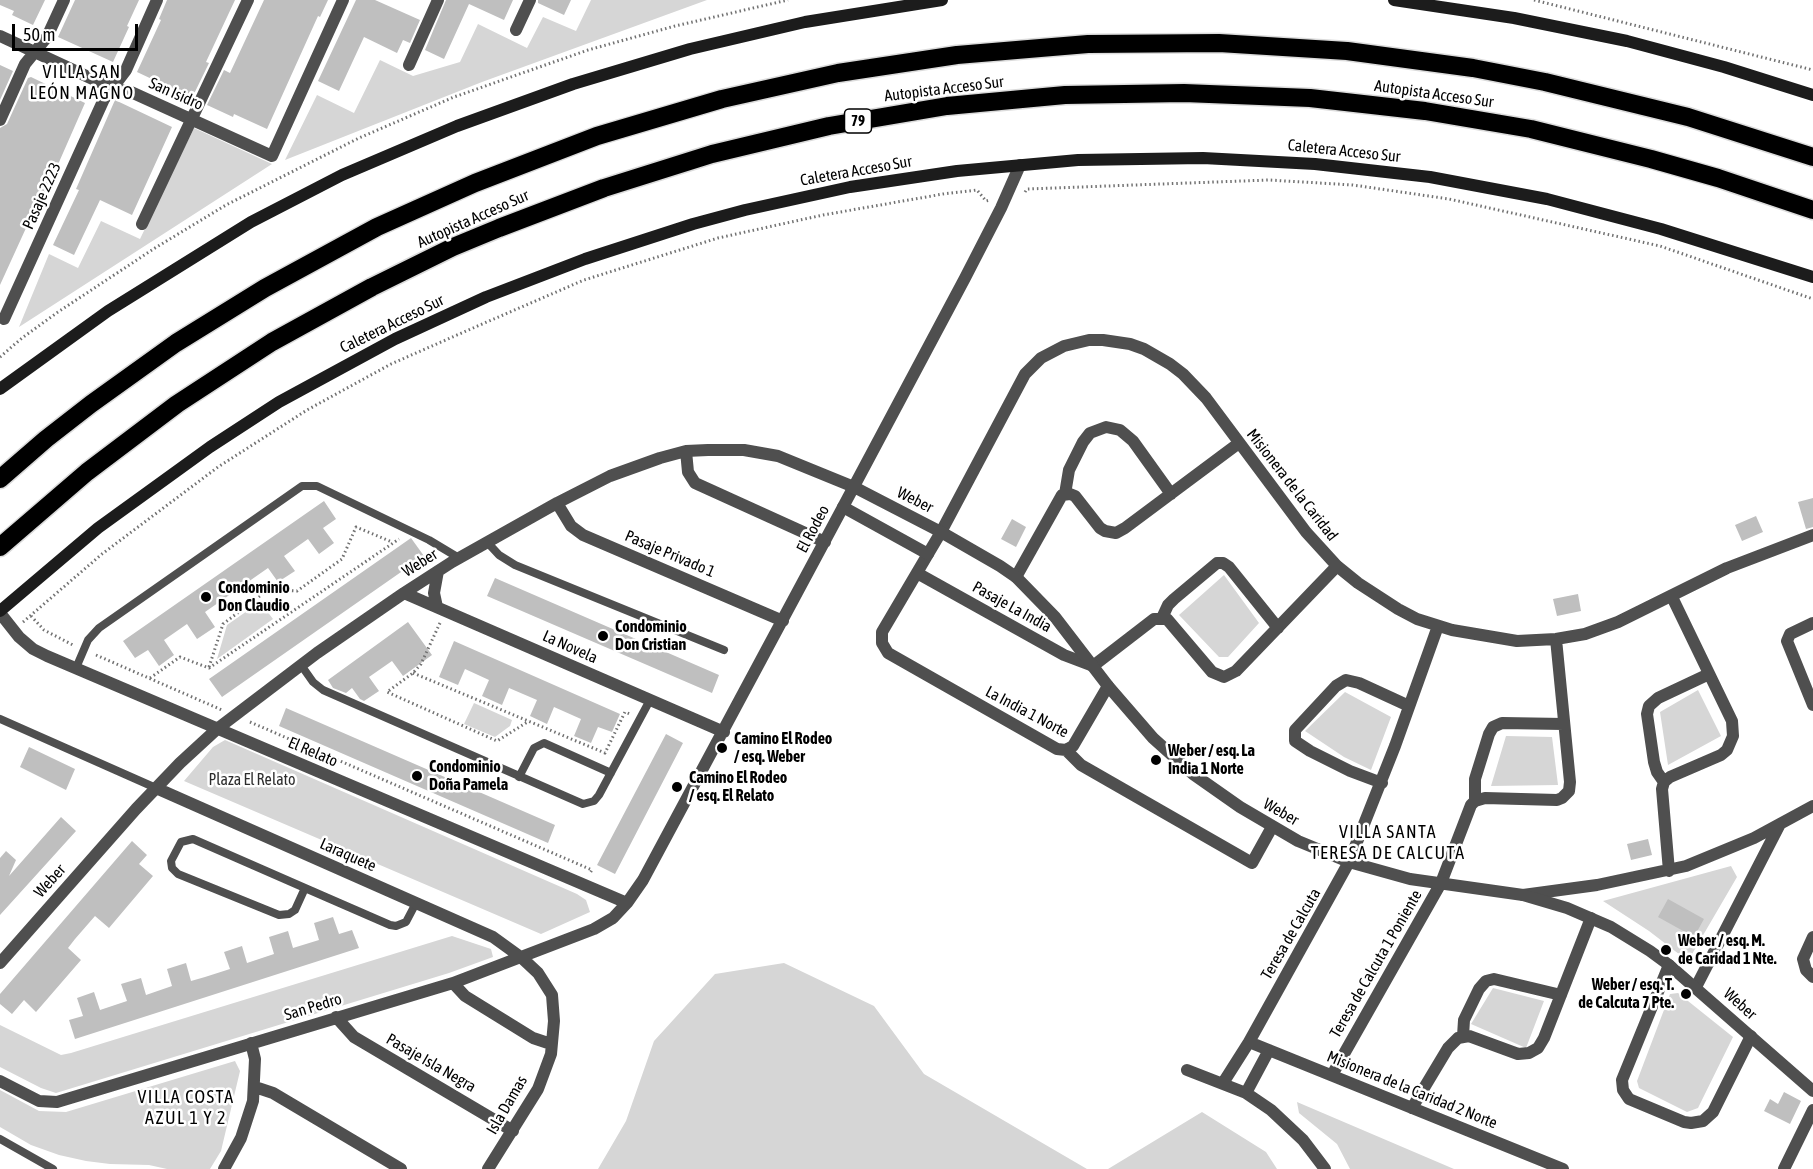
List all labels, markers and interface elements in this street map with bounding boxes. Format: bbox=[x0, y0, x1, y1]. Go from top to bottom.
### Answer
scale bar bbox=[15, 12, 141, 50]
text: 50 m bbox=[23, 24, 55, 45]
district label: VILLA SAN LEÓN MAGNO bbox=[30, 61, 134, 104]
street label: Autopista Acceso Sur bbox=[883, 72, 1005, 106]
street label: San Isidro bbox=[146, 74, 206, 114]
street label: Autopista Acceso Sur bbox=[1373, 76, 1495, 112]
road number: 79 bbox=[844, 109, 872, 133]
street label: Caletera Acceso Sur bbox=[1287, 136, 1401, 166]
street label: Caletera Acceso Sur bbox=[799, 152, 913, 190]
street label: Pasaje 2223 bbox=[19, 160, 65, 232]
street label: Autopista Acceso Sur bbox=[414, 186, 532, 252]
street label: Caletera Acceso Sur bbox=[337, 291, 447, 357]
street label: Misionera de la Caridad bbox=[1242, 425, 1342, 545]
street label: Weber bbox=[894, 483, 936, 517]
street label: El Rodeo bbox=[793, 502, 833, 556]
street label: Pasaje Privado 1 bbox=[622, 526, 718, 582]
street label: Weber bbox=[399, 545, 441, 581]
street label: Pasaje La India bbox=[969, 577, 1055, 637]
place label: Condominio Don Claudio bbox=[218, 578, 290, 616]
marker: Condominio Don Claudio bbox=[199, 590, 213, 604]
place label: Condominio Don Cristian bbox=[615, 617, 687, 655]
street label: La Novela bbox=[540, 626, 600, 668]
marker: Condominio Don Cristian bbox=[596, 629, 610, 643]
street label: La India 1 Norte bbox=[982, 682, 1072, 742]
place label: Camino El Rodeo / esq. Weber bbox=[734, 729, 832, 767]
street label: El Relato bbox=[285, 733, 341, 771]
marker: Camino El Rodeo / esq. Weber bbox=[715, 741, 729, 755]
place label: Weber / esq. La India 1 Norte bbox=[1168, 741, 1255, 779]
marker: Weber / esq. La India 1 Norte bbox=[1149, 753, 1163, 767]
place label: Condominio Doña Pamela bbox=[429, 757, 508, 795]
place label: Camino El Rodeo / esq. El Relato bbox=[689, 768, 787, 806]
marker: Condominio Doña Pamela bbox=[410, 769, 424, 783]
park label: Plaza El Relato bbox=[208, 770, 296, 790]
marker: Camino El Rodeo / esq. El Relato bbox=[670, 780, 684, 794]
street label: Weber bbox=[1260, 794, 1302, 830]
district label: VILLA SANTA TERESA DE CALCUTA bbox=[1310, 821, 1466, 864]
street label: Laraquete bbox=[317, 834, 379, 876]
street label: Weber bbox=[30, 860, 70, 902]
street label: Teresa de Calcuta bbox=[1257, 885, 1325, 983]
street label: Teresa de Calcuta 1 Poniente bbox=[1326, 887, 1426, 1041]
place label: Weber / esq. M. de Caridad 1 Nte. bbox=[1678, 931, 1777, 969]
marker: Weber / esq. M. de Caridad 1 Nte. bbox=[1659, 943, 1673, 957]
place label: Weber / esq. T. de Calcuta 7 Pte. bbox=[1578, 975, 1674, 1013]
street label: Weber bbox=[1719, 984, 1761, 1024]
marker: Weber / esq. T. de Calcuta 7 Pte. bbox=[1679, 987, 1693, 1001]
street label: San Pedro bbox=[282, 989, 344, 1025]
street label: Pasaje Isla Negra bbox=[383, 1030, 479, 1096]
street label: Misionera de la Caridad 2 Norte bbox=[1324, 1047, 1500, 1133]
street label: Isla Damas bbox=[483, 1072, 531, 1138]
district label: VILLA COSTA AZUL 1 Y 2 bbox=[138, 1086, 234, 1128]

